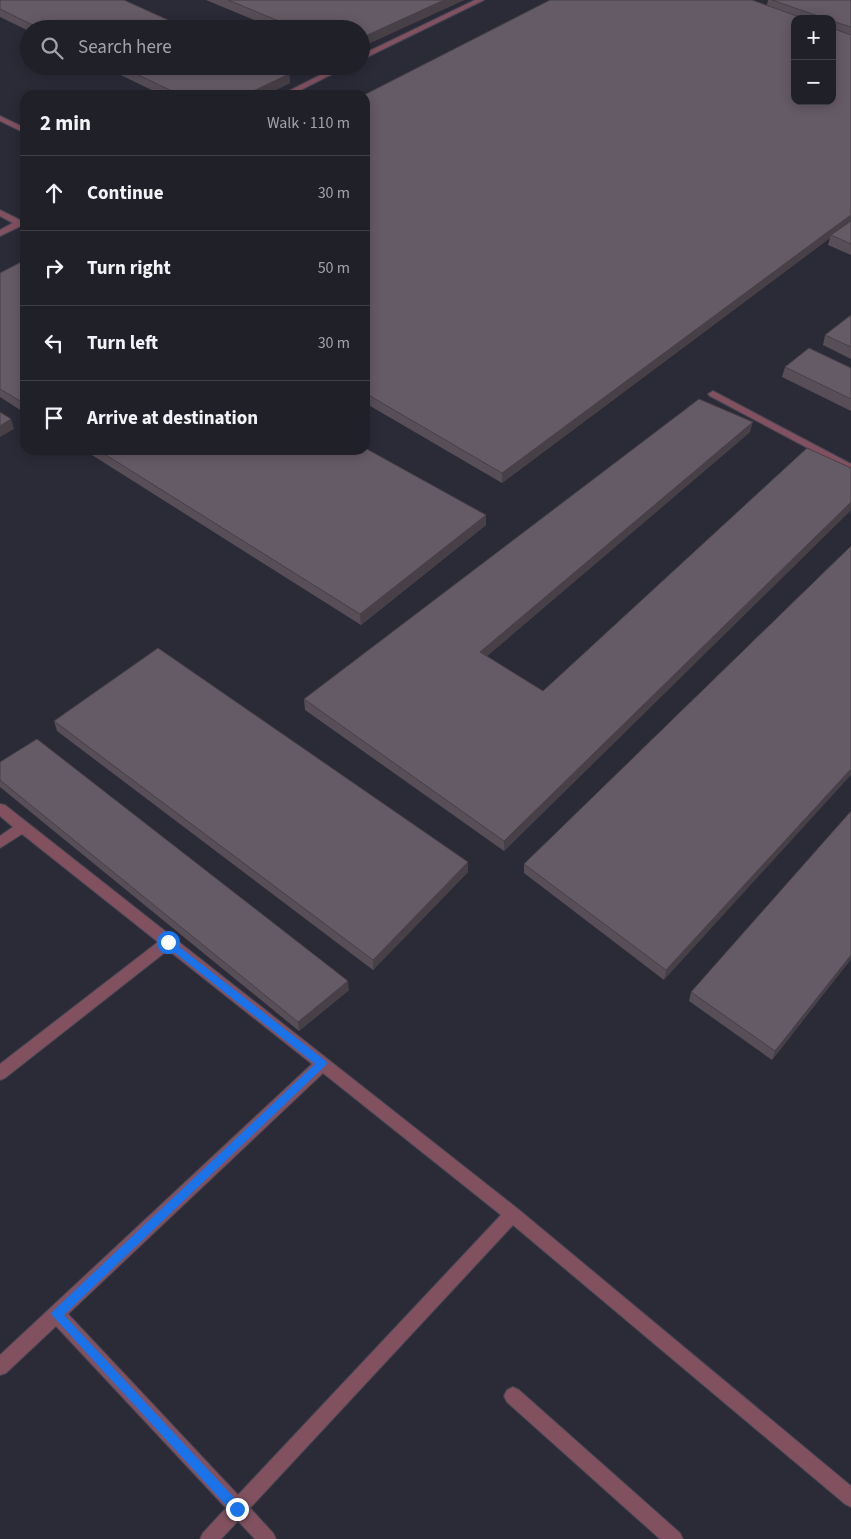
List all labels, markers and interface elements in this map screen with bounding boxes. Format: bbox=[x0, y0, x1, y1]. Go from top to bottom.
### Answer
map controls bbox=[791, 15, 836, 105]
button: + bbox=[791, 15, 836, 60]
search box bbox=[20, 20, 370, 75]
icon: search bbox=[38, 34, 66, 62]
text: Search here bbox=[78, 34, 172, 61]
button: − bbox=[791, 60, 836, 105]
text: 2 min bbox=[40, 108, 91, 138]
text: Walk · 110 m bbox=[267, 112, 350, 134]
icon: ahead bbox=[40, 179, 68, 207]
text: Continue bbox=[87, 180, 164, 207]
text: 30 m bbox=[318, 182, 350, 204]
icon: right bbox=[40, 254, 68, 282]
text: Turn right bbox=[87, 255, 171, 282]
text: 50 m bbox=[318, 257, 350, 279]
icon: left bbox=[40, 329, 68, 357]
text: Turn left bbox=[87, 330, 158, 357]
text: 30 m bbox=[318, 332, 350, 354]
icon: arrive bbox=[40, 404, 68, 432]
text: Arrive at destination bbox=[87, 405, 258, 432]
route start bbox=[157, 931, 180, 954]
route end bbox=[226, 1498, 249, 1521]

